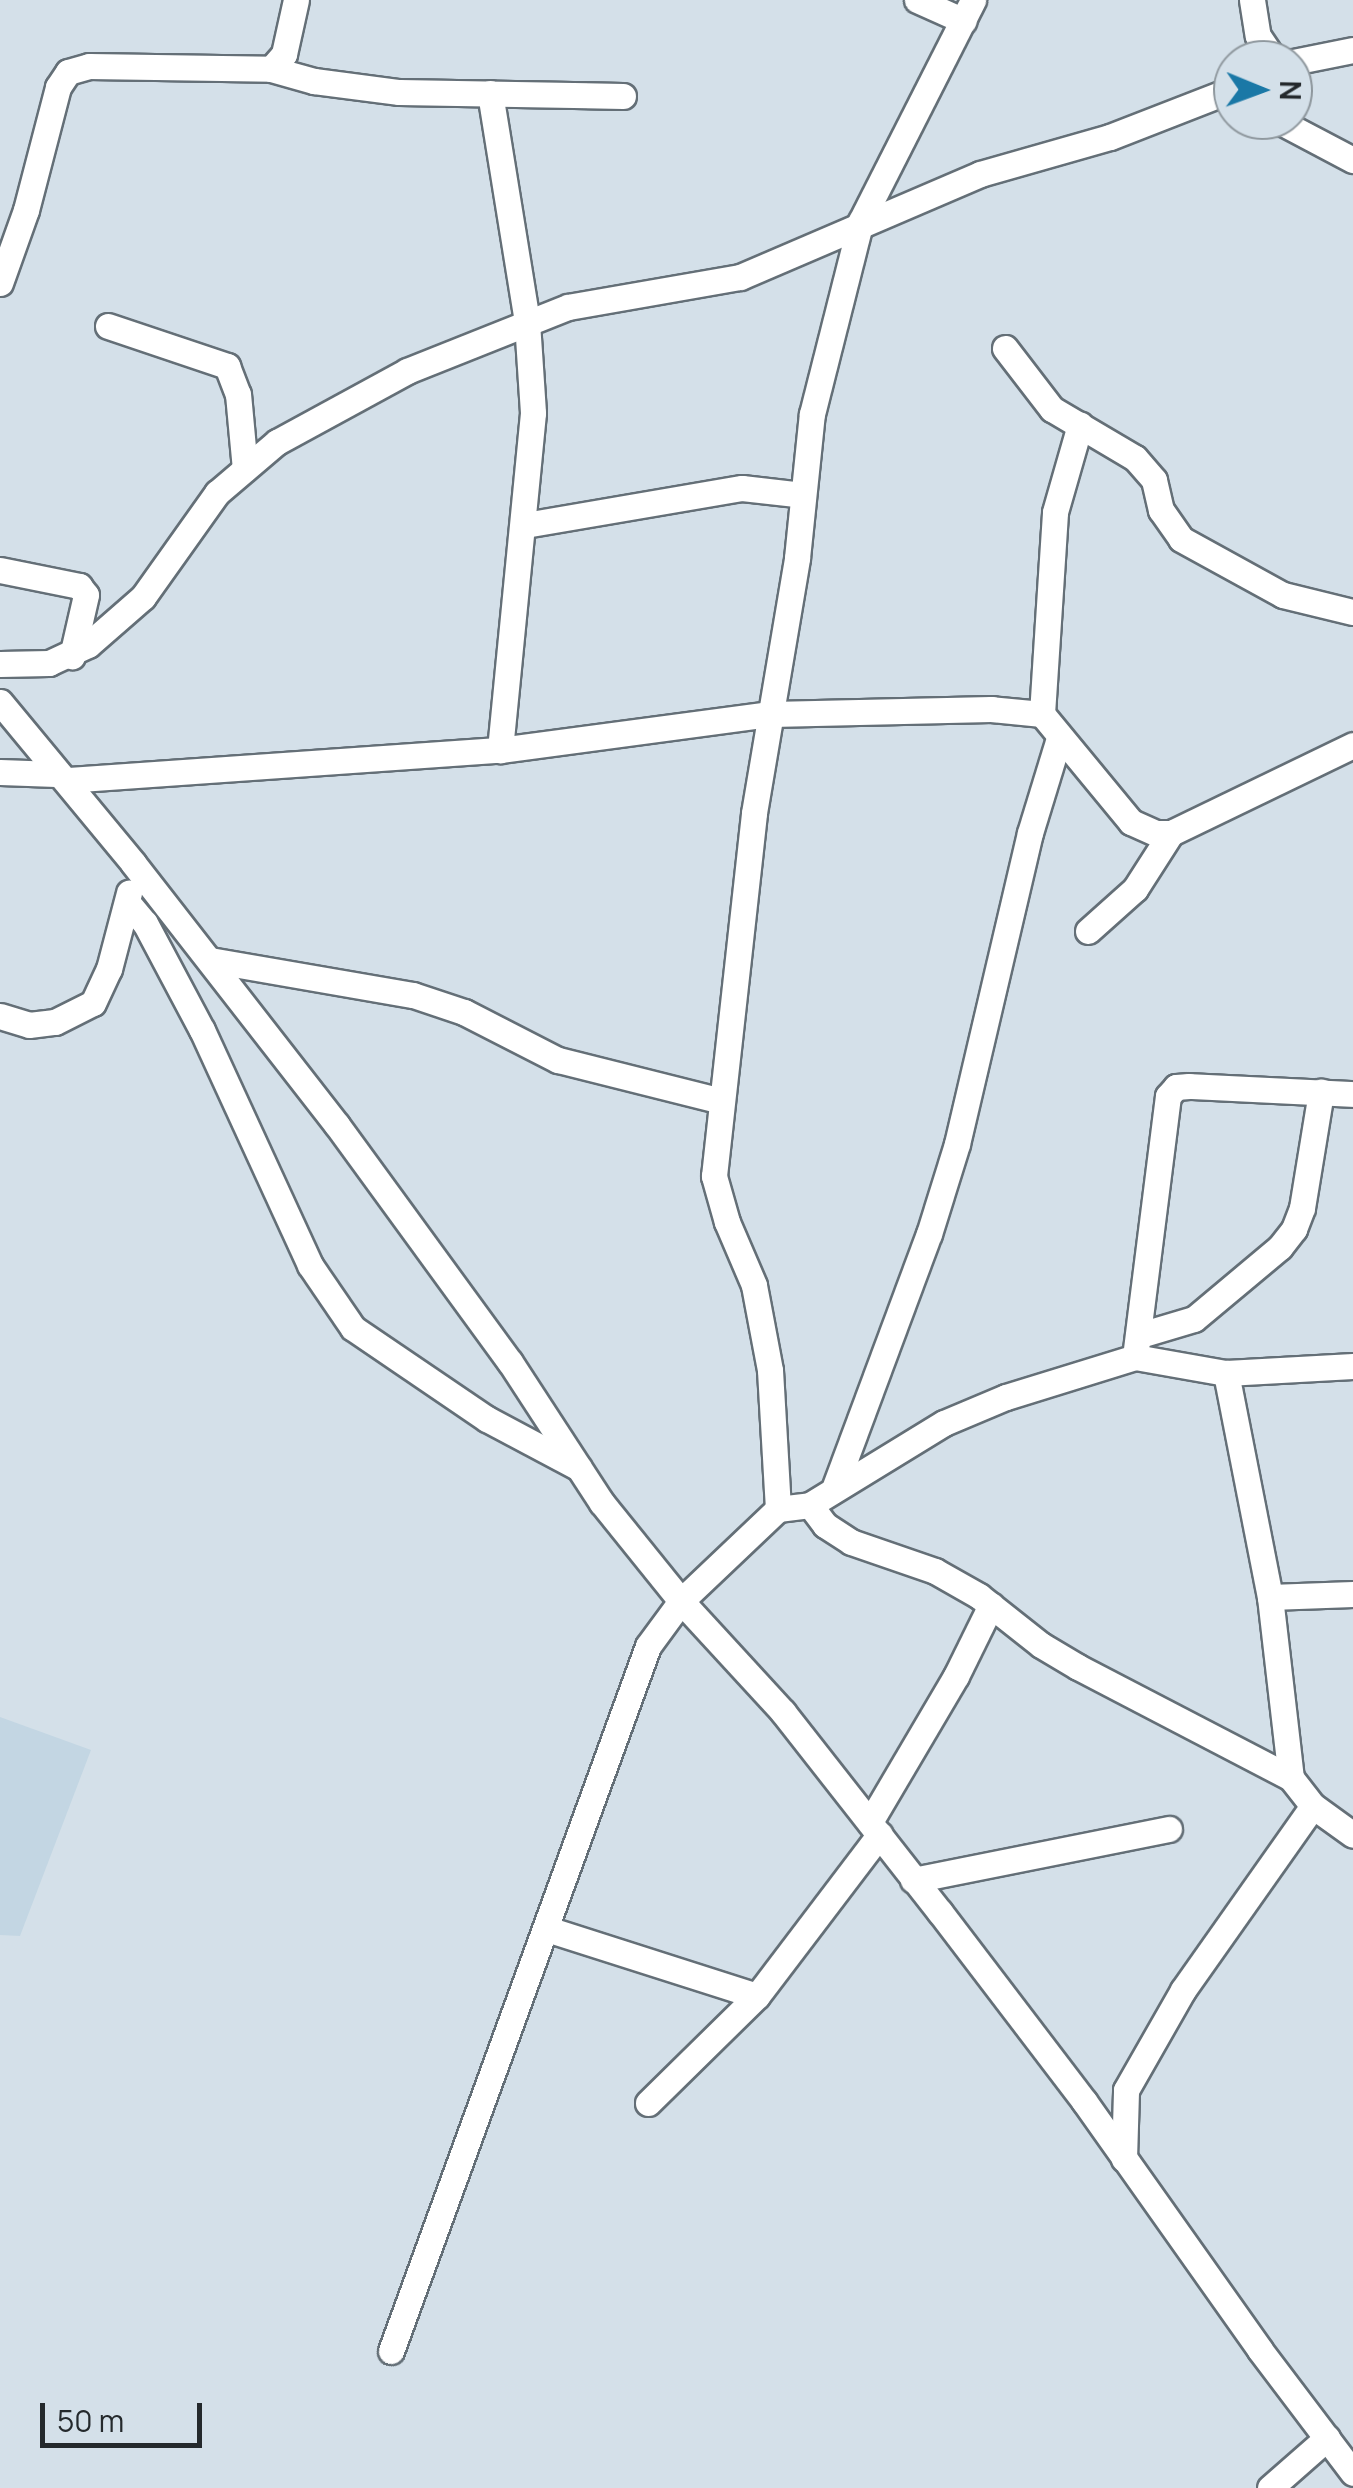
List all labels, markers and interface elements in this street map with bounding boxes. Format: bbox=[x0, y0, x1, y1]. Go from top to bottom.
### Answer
north arrow bbox=[1213, 40, 1313, 140]
text: N bbox=[1272, 80, 1310, 101]
scale bar bbox=[45, 2383, 208, 2445]
text: 50 m bbox=[57, 2400, 124, 2441]

